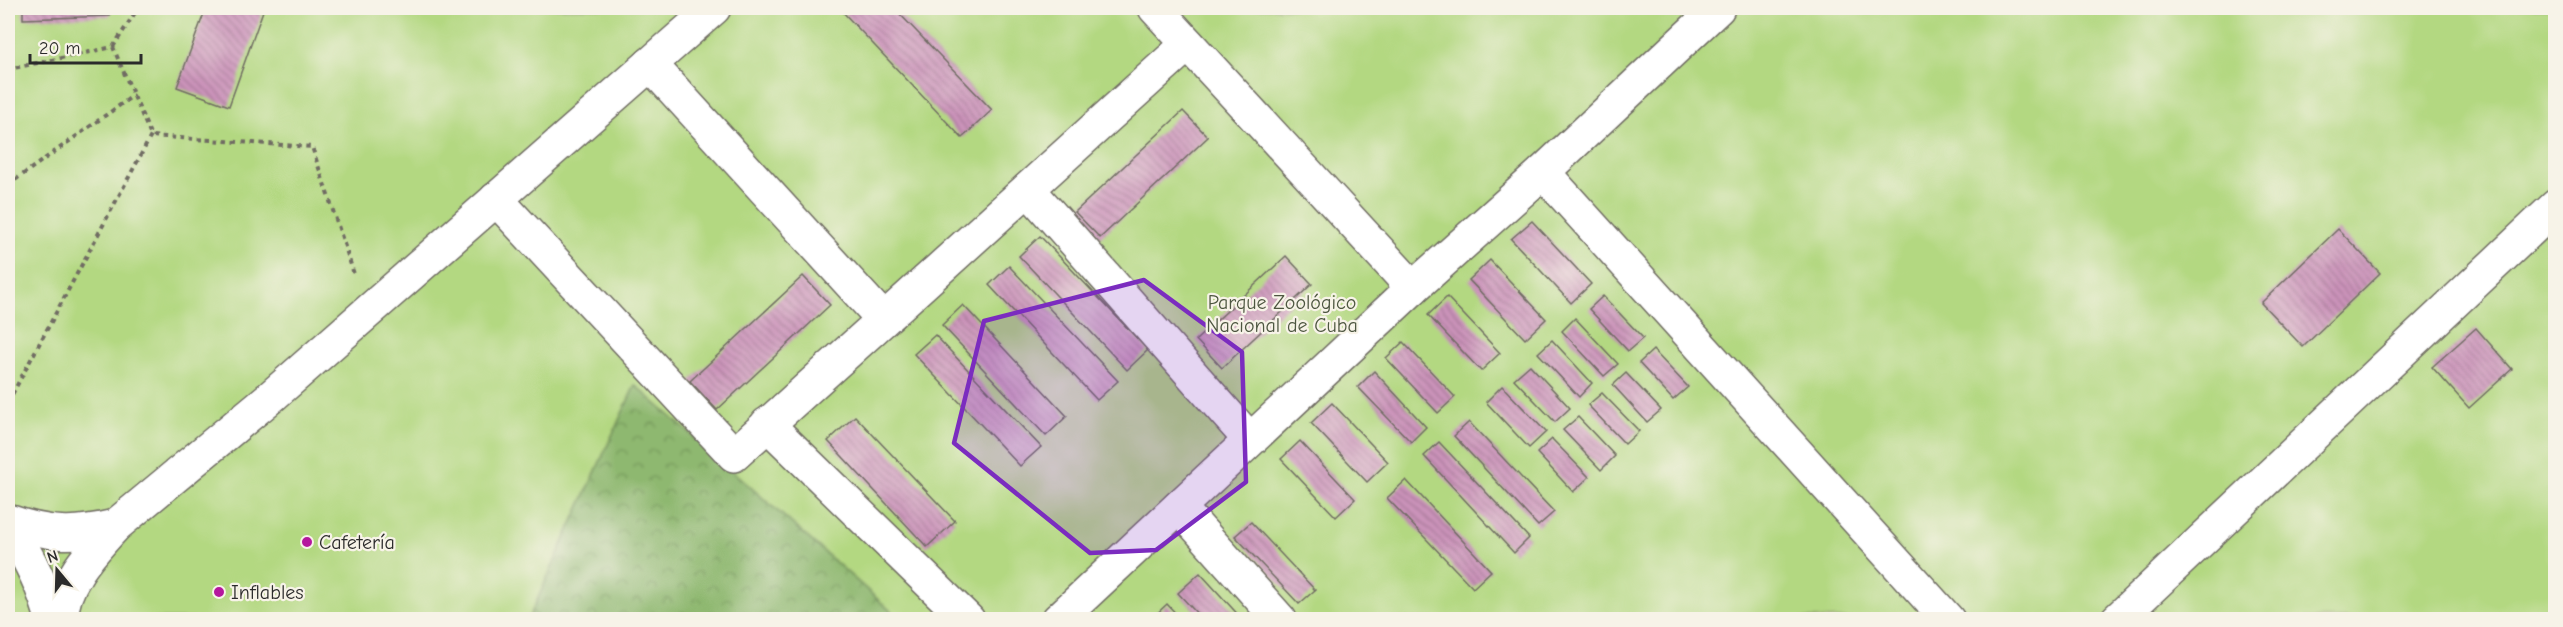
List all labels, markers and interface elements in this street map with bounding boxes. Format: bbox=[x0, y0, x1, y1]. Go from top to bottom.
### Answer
scale bar bbox=[30, 27, 141, 65]
text: 20 m bbox=[39, 38, 80, 59]
park label: Parque Zoológico Nacional de Cuba bbox=[1206, 291, 1358, 337]
place label: Cafetería bbox=[319, 531, 395, 554]
marker: Cafetería bbox=[300, 535, 314, 549]
north arrow bbox=[27, 540, 87, 600]
text: N bbox=[45, 547, 60, 567]
place label: Inflables bbox=[231, 581, 304, 604]
marker: Inflables bbox=[212, 585, 226, 599]

